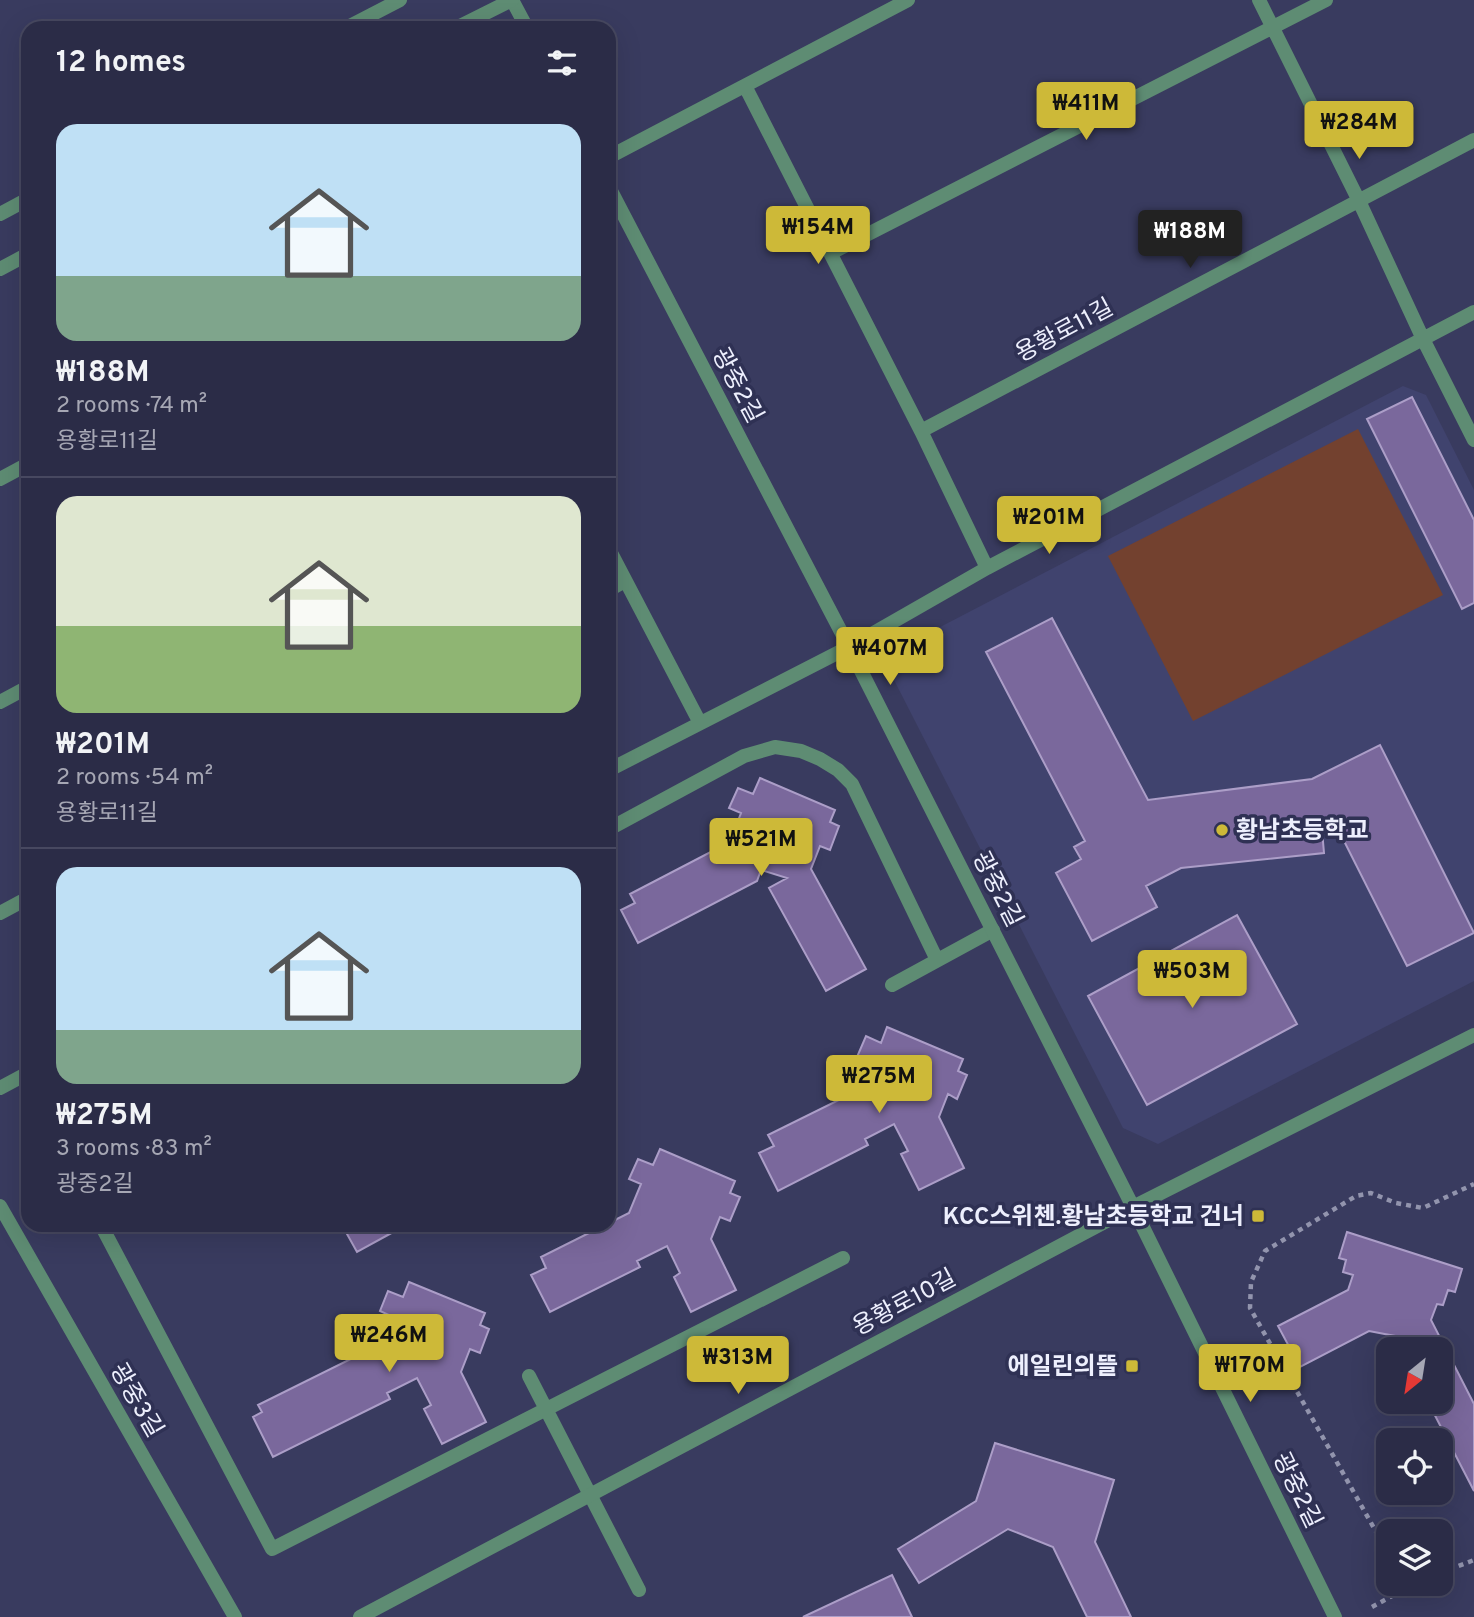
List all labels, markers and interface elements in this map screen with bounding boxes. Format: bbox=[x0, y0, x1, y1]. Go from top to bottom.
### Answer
icon: filters bbox=[543, 44, 581, 82]
text: 12 homes bbox=[56, 45, 186, 82]
pin: ₩411M bbox=[1037, 82, 1135, 142]
text: ₩411M bbox=[1053, 90, 1119, 119]
pin: ₩284M bbox=[1310, 102, 1408, 161]
text: ₩284M bbox=[1320, 109, 1398, 138]
icon: home bbox=[256, 170, 382, 296]
pin: ₩154M bbox=[769, 206, 867, 266]
pin: ₩188M bbox=[1141, 210, 1239, 270]
text: ₩154M bbox=[782, 214, 854, 243]
text: ₩188M bbox=[1154, 218, 1226, 247]
street label: 용황로11길 bbox=[1011, 294, 1119, 370]
street label: 광중2길 bbox=[704, 343, 768, 429]
text: ₩188M bbox=[56, 355, 150, 392]
text: 2 rooms · 74 m² bbox=[56, 392, 207, 421]
text: 용황로11길 bbox=[56, 428, 158, 457]
pin: ₩201M bbox=[1000, 496, 1098, 556]
text: ₩201M bbox=[1013, 504, 1085, 533]
icon: home bbox=[256, 542, 382, 668]
pin: ₩407M bbox=[841, 628, 939, 687]
text: ₩407M bbox=[852, 635, 928, 664]
text: ₩201M bbox=[56, 727, 150, 764]
text: 2 rooms · 54 m² bbox=[56, 764, 213, 793]
text: 용황로11길 bbox=[56, 800, 158, 829]
place label: 황남초등학교 bbox=[1236, 817, 1368, 847]
pin: ₩521M bbox=[712, 818, 810, 878]
marker: 황남초등학교 bbox=[1214, 822, 1230, 838]
text: ₩521M bbox=[725, 826, 797, 855]
street label: 광중2길 bbox=[964, 847, 1028, 933]
icon: home bbox=[256, 913, 382, 1039]
pin: ₩503M bbox=[1143, 950, 1241, 1010]
text: ₩503M bbox=[1154, 958, 1230, 987]
pin: ₩275M bbox=[830, 1056, 928, 1115]
text: ₩275M bbox=[842, 1063, 916, 1092]
text: ₩275M bbox=[56, 1098, 152, 1135]
text: 3 rooms · 83 m² bbox=[56, 1135, 212, 1164]
text: 광중2길 bbox=[56, 1171, 134, 1200]
place label: KCC스위첸.황남초등학교 건너 bbox=[943, 1203, 1244, 1233]
marker: KCC스위첸.황남초등학교 건너 bbox=[1250, 1208, 1266, 1224]
street label: 용황로10길 bbox=[848, 1264, 962, 1343]
pin: ₩246M bbox=[340, 1314, 438, 1374]
text: ₩246M bbox=[351, 1322, 427, 1351]
pin: ₩313M bbox=[689, 1336, 787, 1396]
north arrow bbox=[1376, 1337, 1452, 1414]
map controls bbox=[1376, 1337, 1453, 1596]
text: ₩313M bbox=[703, 1344, 773, 1373]
pin: ₩170M bbox=[1201, 1344, 1299, 1404]
text: ₩170M bbox=[1215, 1352, 1285, 1381]
place label: 에일린의뜰 bbox=[1008, 1353, 1118, 1383]
marker: 에일린의뜰 bbox=[1124, 1358, 1140, 1374]
street label: 광중3길 bbox=[102, 1359, 168, 1443]
button: locate bbox=[1376, 1428, 1453, 1505]
street label: 광중2길 bbox=[1265, 1448, 1327, 1534]
button: layers bbox=[1376, 1519, 1453, 1596]

